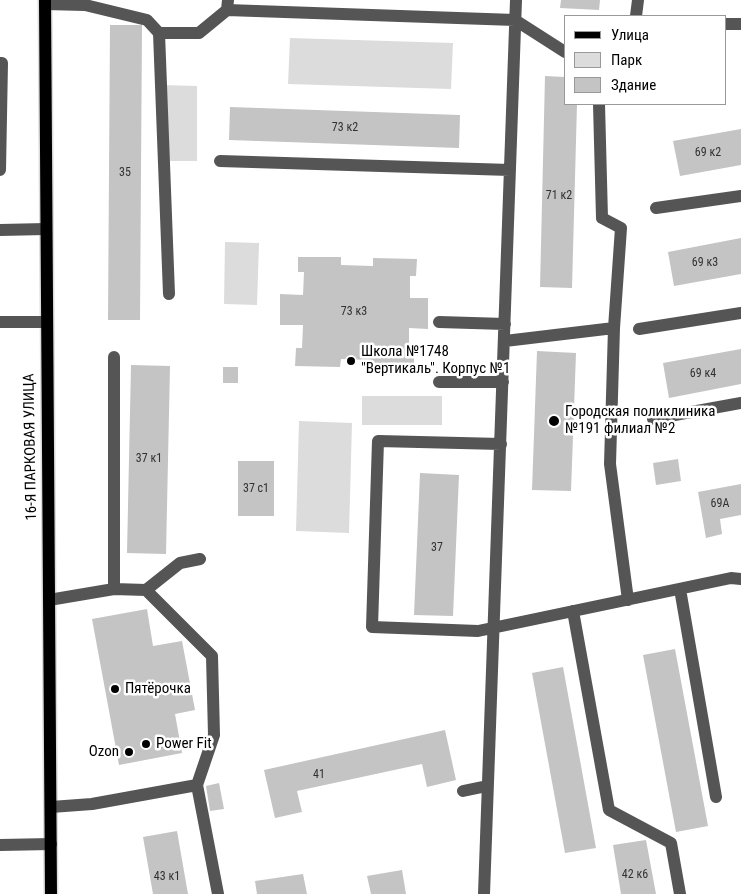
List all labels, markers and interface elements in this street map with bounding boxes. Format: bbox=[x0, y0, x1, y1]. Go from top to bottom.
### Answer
legend bbox=[564, 15, 726, 105]
text: Улица bbox=[611, 26, 649, 44]
text: Парк bbox=[611, 51, 642, 69]
text: Здание bbox=[611, 76, 656, 94]
house number: 73 к2 bbox=[332, 121, 358, 135]
house number: 69 к2 bbox=[695, 146, 721, 160]
house number: 35 bbox=[119, 166, 131, 180]
house number: 71 к2 bbox=[546, 189, 572, 203]
house number: 69 к3 bbox=[692, 256, 718, 270]
house number: 73 к3 bbox=[341, 305, 367, 319]
place label: Школа №1748 "Вертикаль". Корпус №1 bbox=[361, 343, 510, 378]
marker: Школа №1748 "Вертикаль". Корпус №1 bbox=[345, 355, 357, 367]
house number: 69 к4 bbox=[690, 367, 716, 381]
street label: 16-Я ПАРКОВАЯ УЛИЦА bbox=[21, 373, 41, 521]
place label: Городская поликлиника №191 филиал №2 bbox=[565, 403, 715, 438]
marker: Городская поликлиника №191 филиал №2 bbox=[547, 414, 561, 428]
house number: 37 к1 bbox=[136, 452, 162, 466]
house number: 37 с1 bbox=[243, 482, 269, 496]
house number: 69А bbox=[711, 497, 729, 511]
house number: 37 bbox=[431, 541, 443, 555]
place label: Пятёрочка bbox=[125, 680, 191, 698]
marker: Пятёрочка bbox=[109, 683, 121, 695]
place label: Power Fit bbox=[156, 735, 212, 753]
marker: Power Fit bbox=[140, 738, 152, 750]
place label: Ozon bbox=[89, 743, 119, 761]
marker: Ozon bbox=[123, 746, 135, 758]
house number: 41 bbox=[313, 768, 325, 782]
house number: 42 к6 bbox=[622, 868, 648, 882]
house number: 43 к1 bbox=[154, 870, 180, 884]

